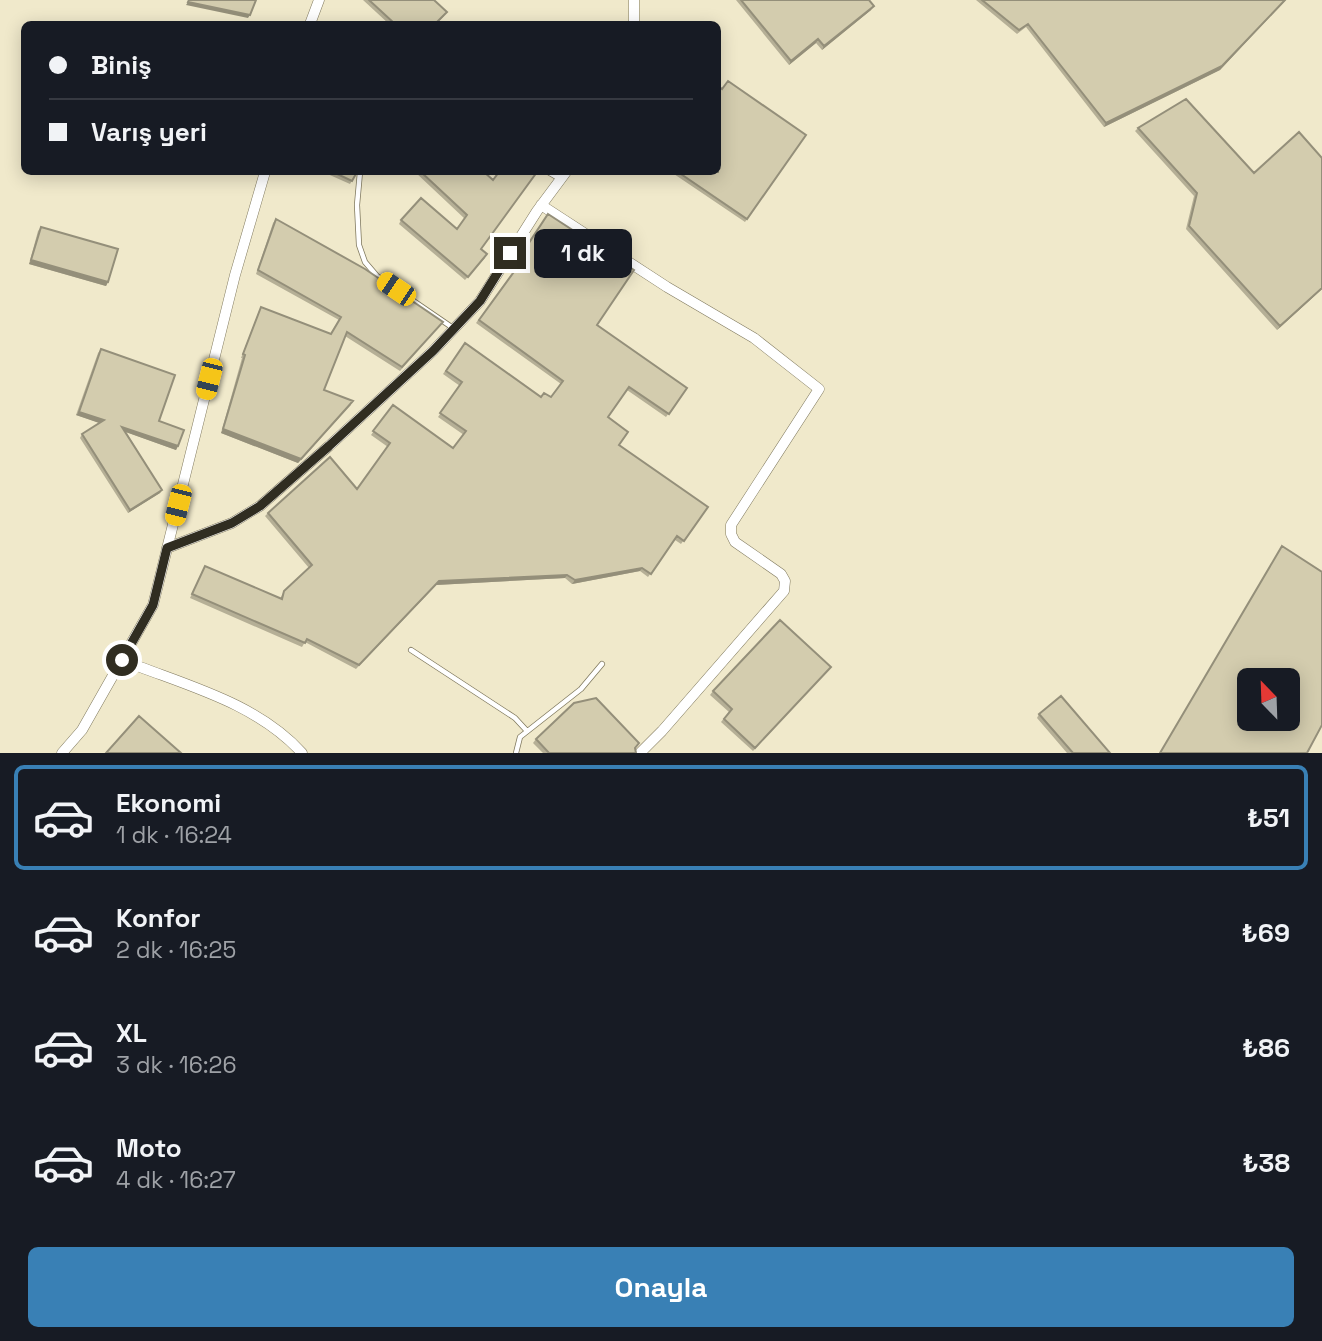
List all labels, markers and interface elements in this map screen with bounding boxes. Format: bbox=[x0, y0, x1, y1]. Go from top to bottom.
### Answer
text: Biniş bbox=[91, 48, 152, 82]
text: Varış yeri bbox=[91, 115, 207, 149]
callout: 1 dk bbox=[534, 229, 632, 278]
route end bbox=[494, 237, 526, 269]
text: 1 dk bbox=[561, 238, 605, 268]
car bbox=[373, 269, 420, 309]
car bbox=[194, 356, 225, 402]
car bbox=[163, 482, 194, 528]
route start bbox=[106, 644, 138, 676]
north arrow bbox=[1237, 668, 1300, 732]
map controls bbox=[1237, 668, 1300, 731]
icon: car bbox=[32, 786, 95, 849]
text: Ekonomi bbox=[116, 786, 221, 820]
text: ₺51 bbox=[1247, 801, 1290, 835]
text: 1 dk · 16:24 bbox=[116, 820, 232, 850]
icon: car bbox=[32, 901, 95, 964]
text: Konfor bbox=[116, 901, 201, 935]
text: ₺69 bbox=[1242, 916, 1290, 950]
text: 2 dk · 16:25 bbox=[116, 935, 236, 965]
icon: car bbox=[32, 1016, 95, 1079]
text: XL bbox=[116, 1016, 147, 1050]
text: ₺86 bbox=[1242, 1031, 1290, 1065]
text: 3 dk · 16:26 bbox=[116, 1050, 237, 1080]
icon: car bbox=[32, 1131, 95, 1194]
text: Moto bbox=[116, 1131, 182, 1165]
text: ₺38 bbox=[1243, 1146, 1290, 1180]
text: 4 dk · 16:27 bbox=[116, 1165, 236, 1195]
button: Onayla bbox=[28, 1247, 1294, 1327]

